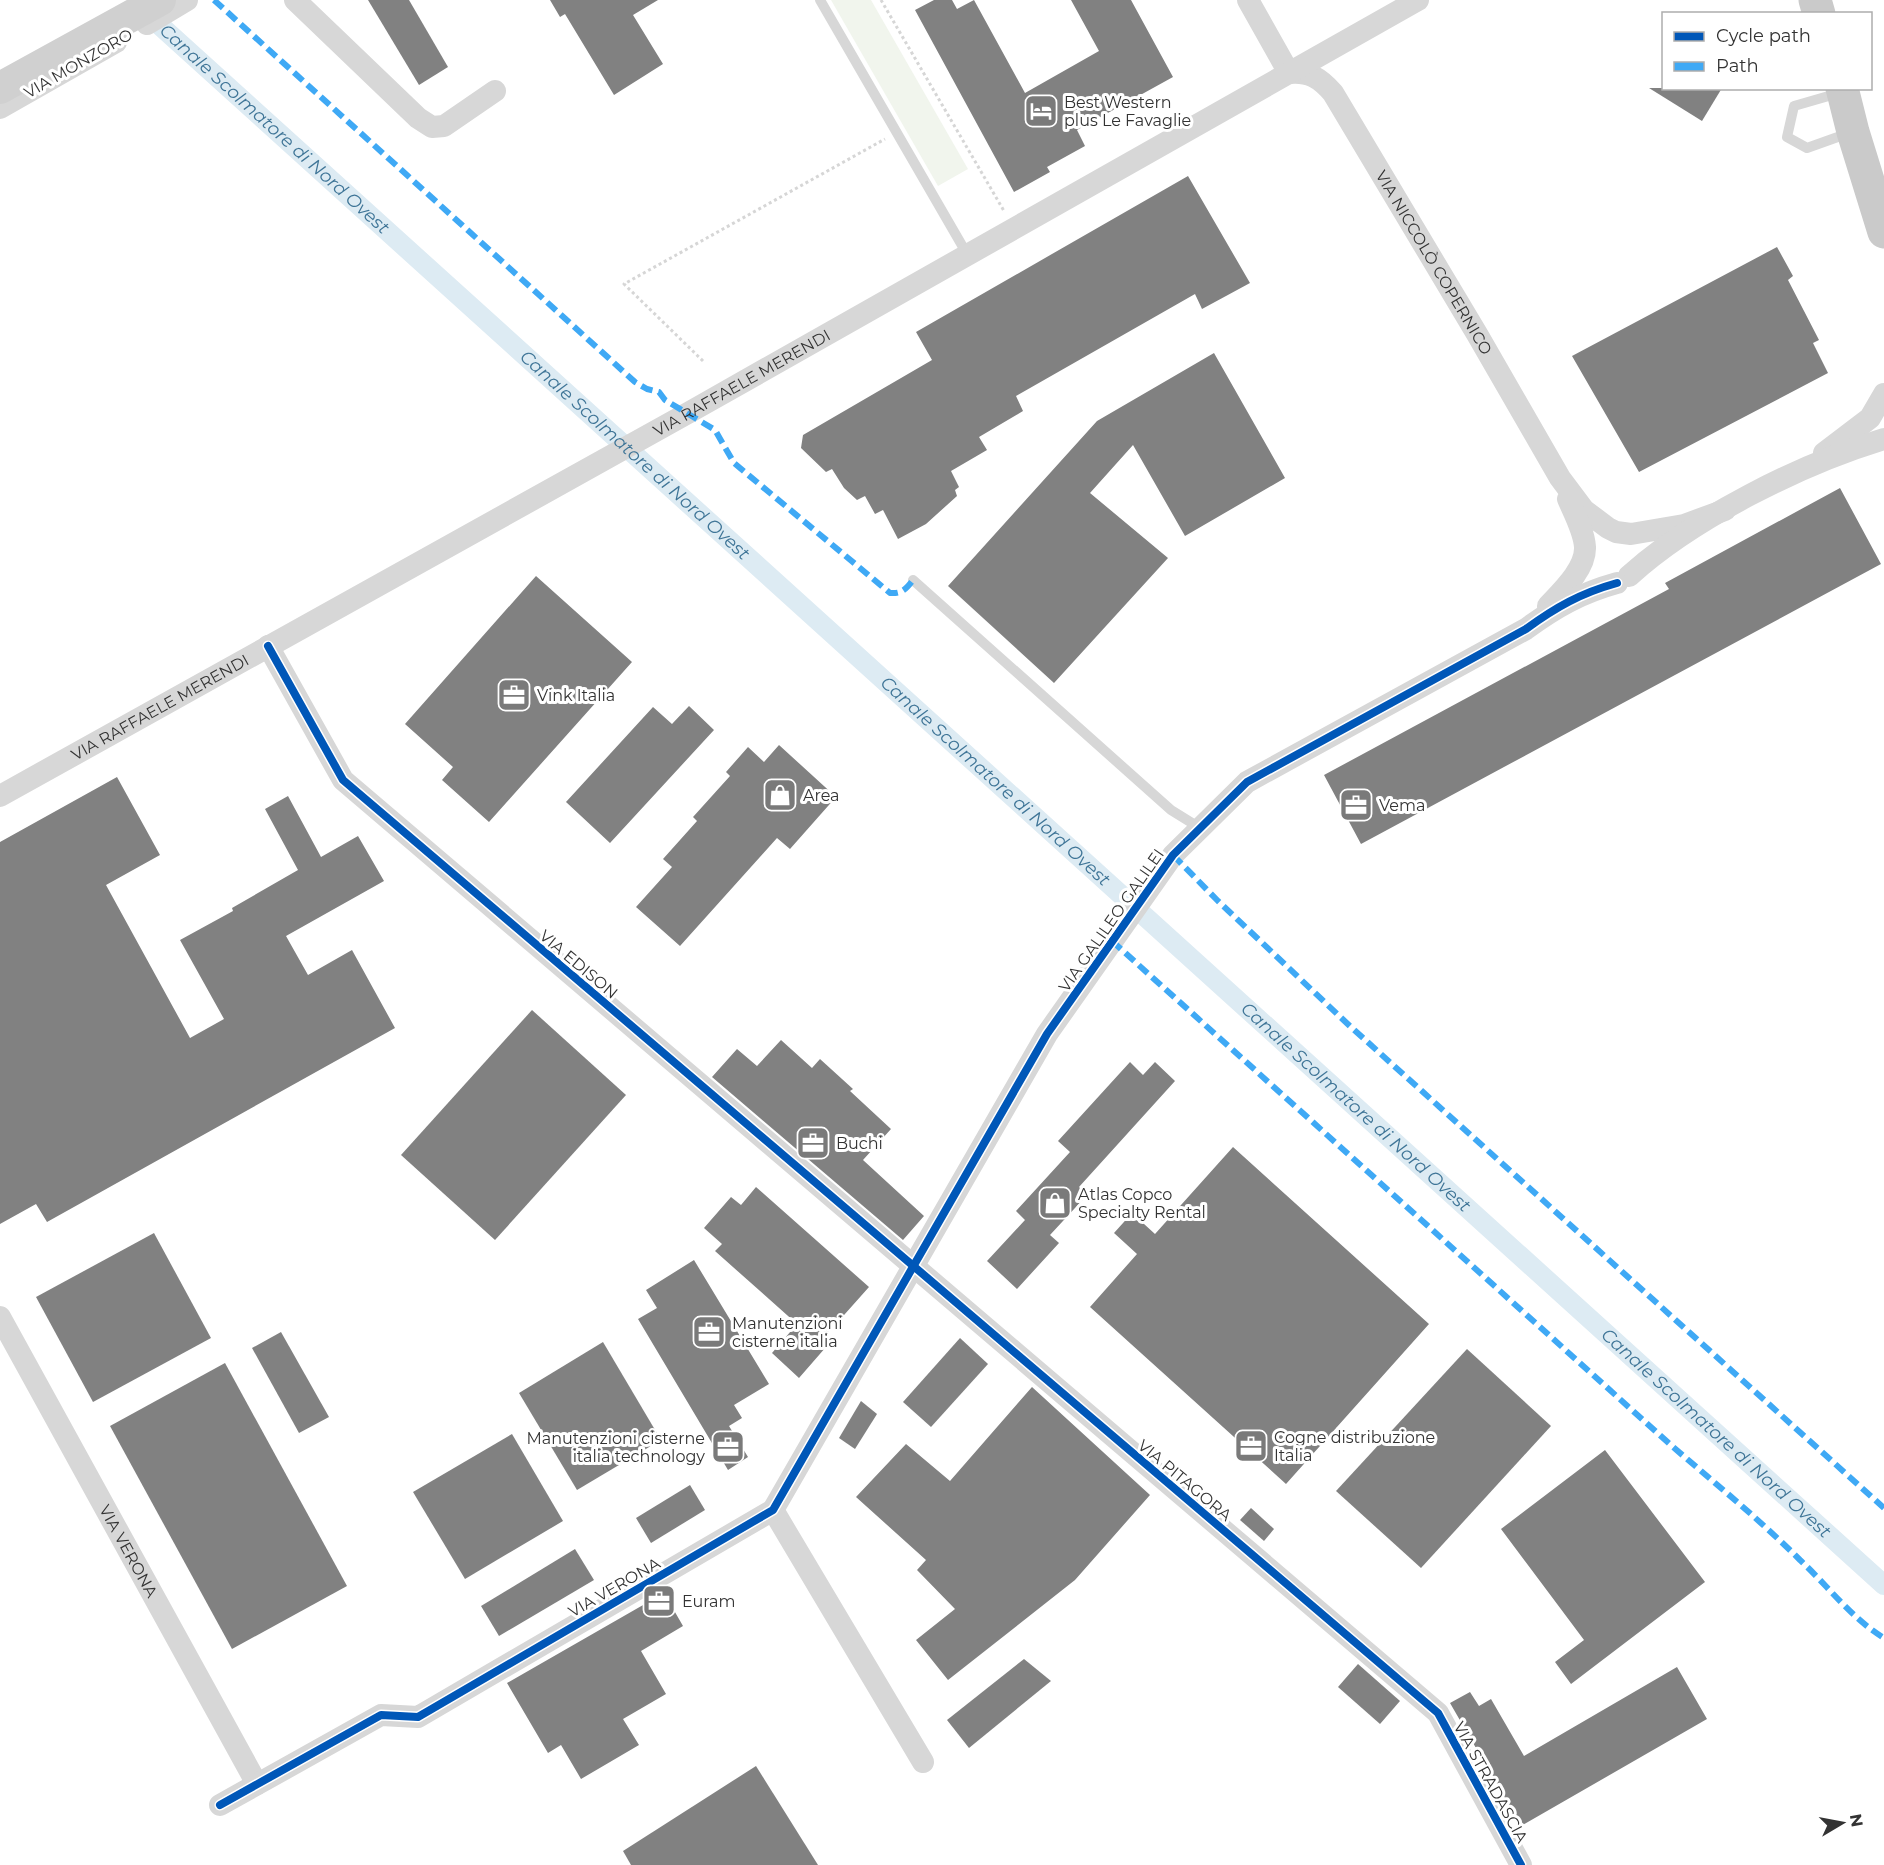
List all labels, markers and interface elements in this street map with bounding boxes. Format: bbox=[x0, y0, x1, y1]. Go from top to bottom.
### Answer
legend bbox=[1662, 12, 1872, 90]
water label: Canale Scolmatore di Nord Ovest bbox=[155, 20, 394, 239]
street label: VIA MONZORO bbox=[21, 25, 136, 102]
text: Cycle path bbox=[1716, 25, 1811, 47]
text: Path bbox=[1716, 55, 1759, 77]
hotel icon: Best Western plus Le Favaglie bbox=[1023, 93, 1059, 129]
place label: Best Western plus Le Favaglie bbox=[1064, 93, 1191, 130]
street label: VIA NICCOLÒ COPERNICO bbox=[1371, 167, 1496, 358]
street label: VIA RAFFAELE MERENDI bbox=[650, 326, 834, 440]
water label: Canale Scolmatore di Nord Ovest bbox=[515, 346, 755, 565]
street label: VIA RAFFAELE MERENDI bbox=[68, 650, 252, 764]
water label: Canale Scolmatore di Nord Ovest bbox=[876, 672, 1115, 891]
office icon: Vink Italia bbox=[496, 677, 532, 713]
place label: Vink Italia bbox=[537, 686, 615, 705]
shop icon: Area bbox=[762, 777, 798, 813]
place label: Area bbox=[803, 786, 840, 805]
office icon: Vema bbox=[1338, 787, 1374, 823]
place label: Vema bbox=[1379, 796, 1425, 815]
street label: VIA GALILEO GALILEI bbox=[1055, 845, 1168, 995]
street label: VIA EDISON bbox=[536, 926, 622, 1003]
water label: Canale Scolmatore di Nord Ovest bbox=[1236, 998, 1476, 1217]
office icon: Buchi bbox=[795, 1125, 831, 1161]
place label: Buchi bbox=[836, 1134, 883, 1153]
shop icon: Atlas Copco Specialty Rental bbox=[1037, 1185, 1073, 1221]
place label: Atlas Copco Specialty Rental bbox=[1078, 1185, 1206, 1222]
office icon: Manutenzioni cisterne italia bbox=[691, 1314, 727, 1350]
place label: Manutenzioni cisterne italia bbox=[732, 1314, 843, 1351]
water label: Canale Scolmatore di Nord Ovest bbox=[1597, 1324, 1836, 1543]
office icon: Cogne distribuzione Italia bbox=[1233, 1428, 1269, 1464]
place label: Cogne distribuzione Italia bbox=[1274, 1428, 1435, 1465]
place label: Manutenzioni cisterne italia technology bbox=[527, 1429, 705, 1466]
office icon: Manutenzioni cisterne italia technology bbox=[710, 1429, 746, 1465]
street label: VIA PITAGORA bbox=[1134, 1436, 1236, 1525]
street label: VIA VERONA bbox=[95, 1502, 162, 1601]
street label: VIA VERONA bbox=[565, 1553, 664, 1621]
office icon: Euram bbox=[641, 1583, 677, 1619]
place label: Euram bbox=[682, 1592, 736, 1611]
street label: VIA STRADASCIA bbox=[1449, 1718, 1532, 1846]
north arrow bbox=[1812, 1793, 1872, 1853]
text: N bbox=[1846, 1812, 1867, 1829]

